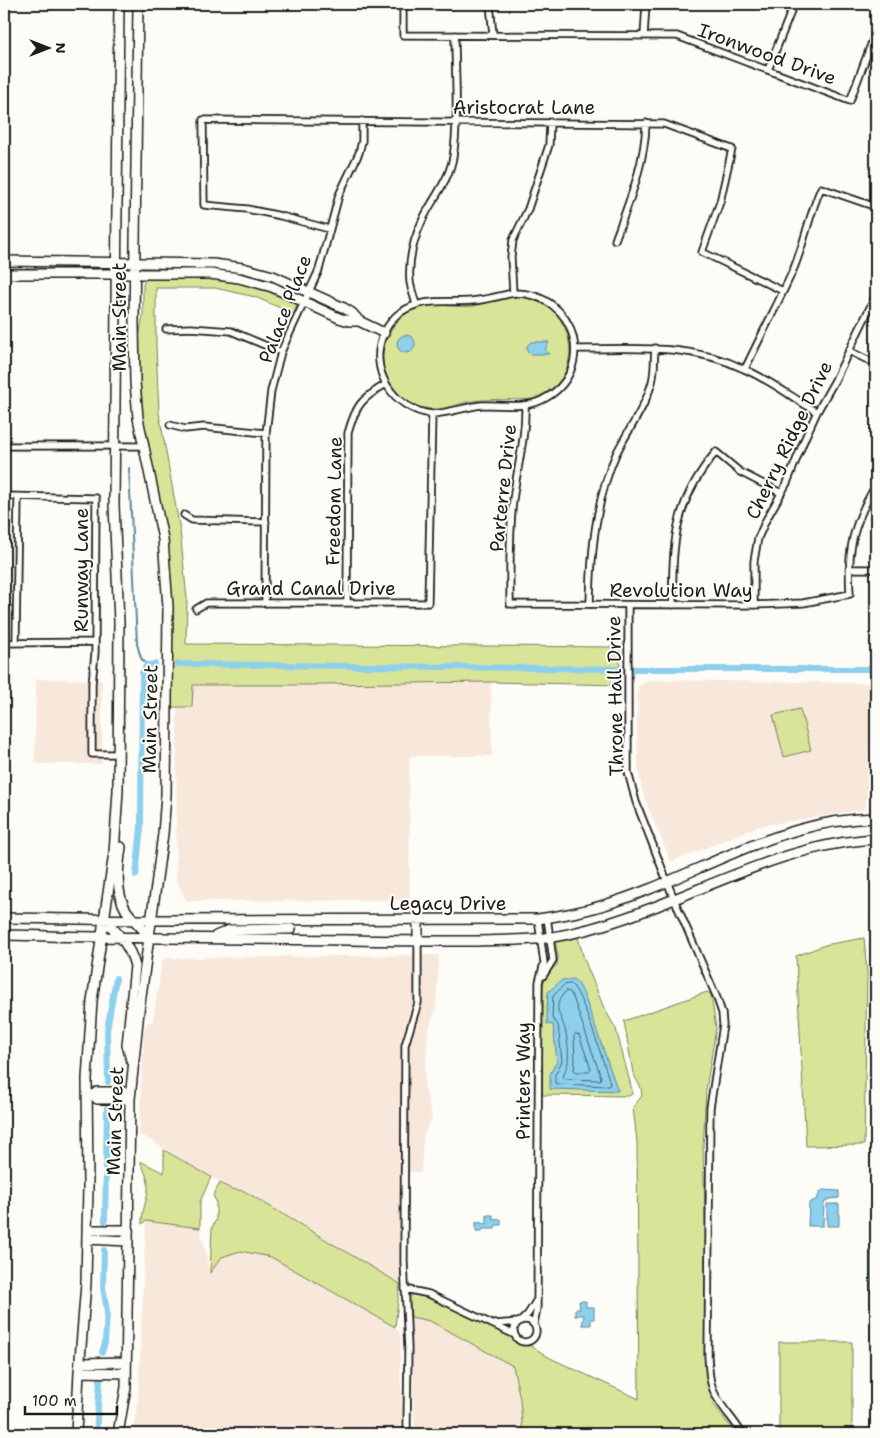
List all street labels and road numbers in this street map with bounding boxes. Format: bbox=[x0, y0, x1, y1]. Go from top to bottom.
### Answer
street label: Ironwood Drive bbox=[695, 17, 839, 91]
street label: Aristocrat Lane bbox=[453, 95, 595, 120]
street label: Palace Place bbox=[253, 251, 317, 367]
street label: Main Street bbox=[107, 262, 132, 372]
street label: Cherry Ridge Drive bbox=[740, 357, 838, 523]
street label: Parterre Drive bbox=[484, 423, 522, 553]
street label: Freedom Lane bbox=[320, 436, 348, 566]
street label: Runway Lane bbox=[69, 508, 94, 632]
street label: Grand Canal Drive bbox=[226, 576, 396, 601]
street label: Revolution Way bbox=[609, 578, 753, 603]
street label: Throne Hall Drive bbox=[601, 615, 629, 777]
street label: Main Street bbox=[137, 664, 163, 774]
street label: Legacy Drive bbox=[390, 891, 507, 916]
street label: Printers Way bbox=[511, 1022, 536, 1140]
street label: Main Street bbox=[101, 1066, 129, 1176]

